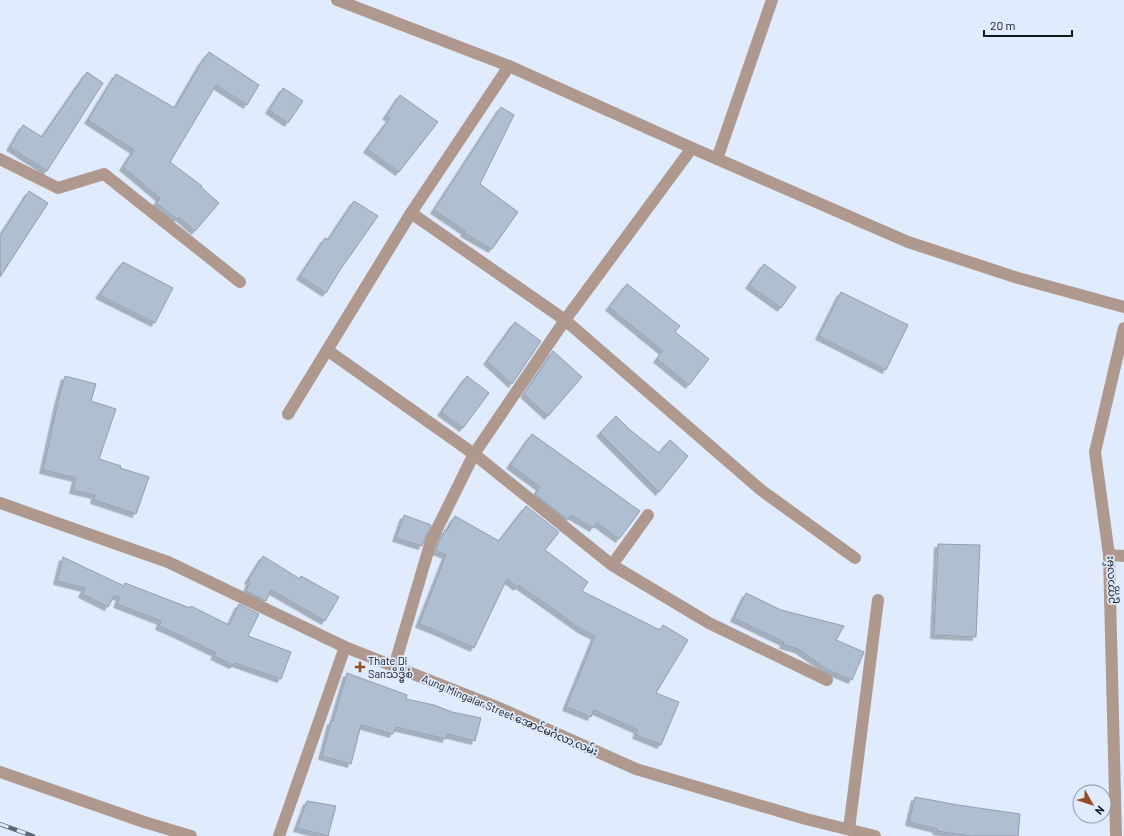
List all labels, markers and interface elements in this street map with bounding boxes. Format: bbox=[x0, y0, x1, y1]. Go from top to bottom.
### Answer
scale bar bbox=[984, 12, 1072, 38]
text: 20 m bbox=[990, 18, 1016, 32]
street label: ဥက္ကာလမ်း bbox=[1102, 555, 1120, 604]
place label: Thate Di Sanသိဒ္ဓိစံ bbox=[368, 654, 413, 683]
marker: Thate Di Sanသိဒ္ဓိစံ bbox=[355, 662, 365, 672]
street label: Aung Mingalar Street အောင်မင်္ဂလာ လမ်း bbox=[420, 671, 600, 758]
north arrow bbox=[1072, 784, 1112, 824]
text: N bbox=[1093, 804, 1108, 818]

